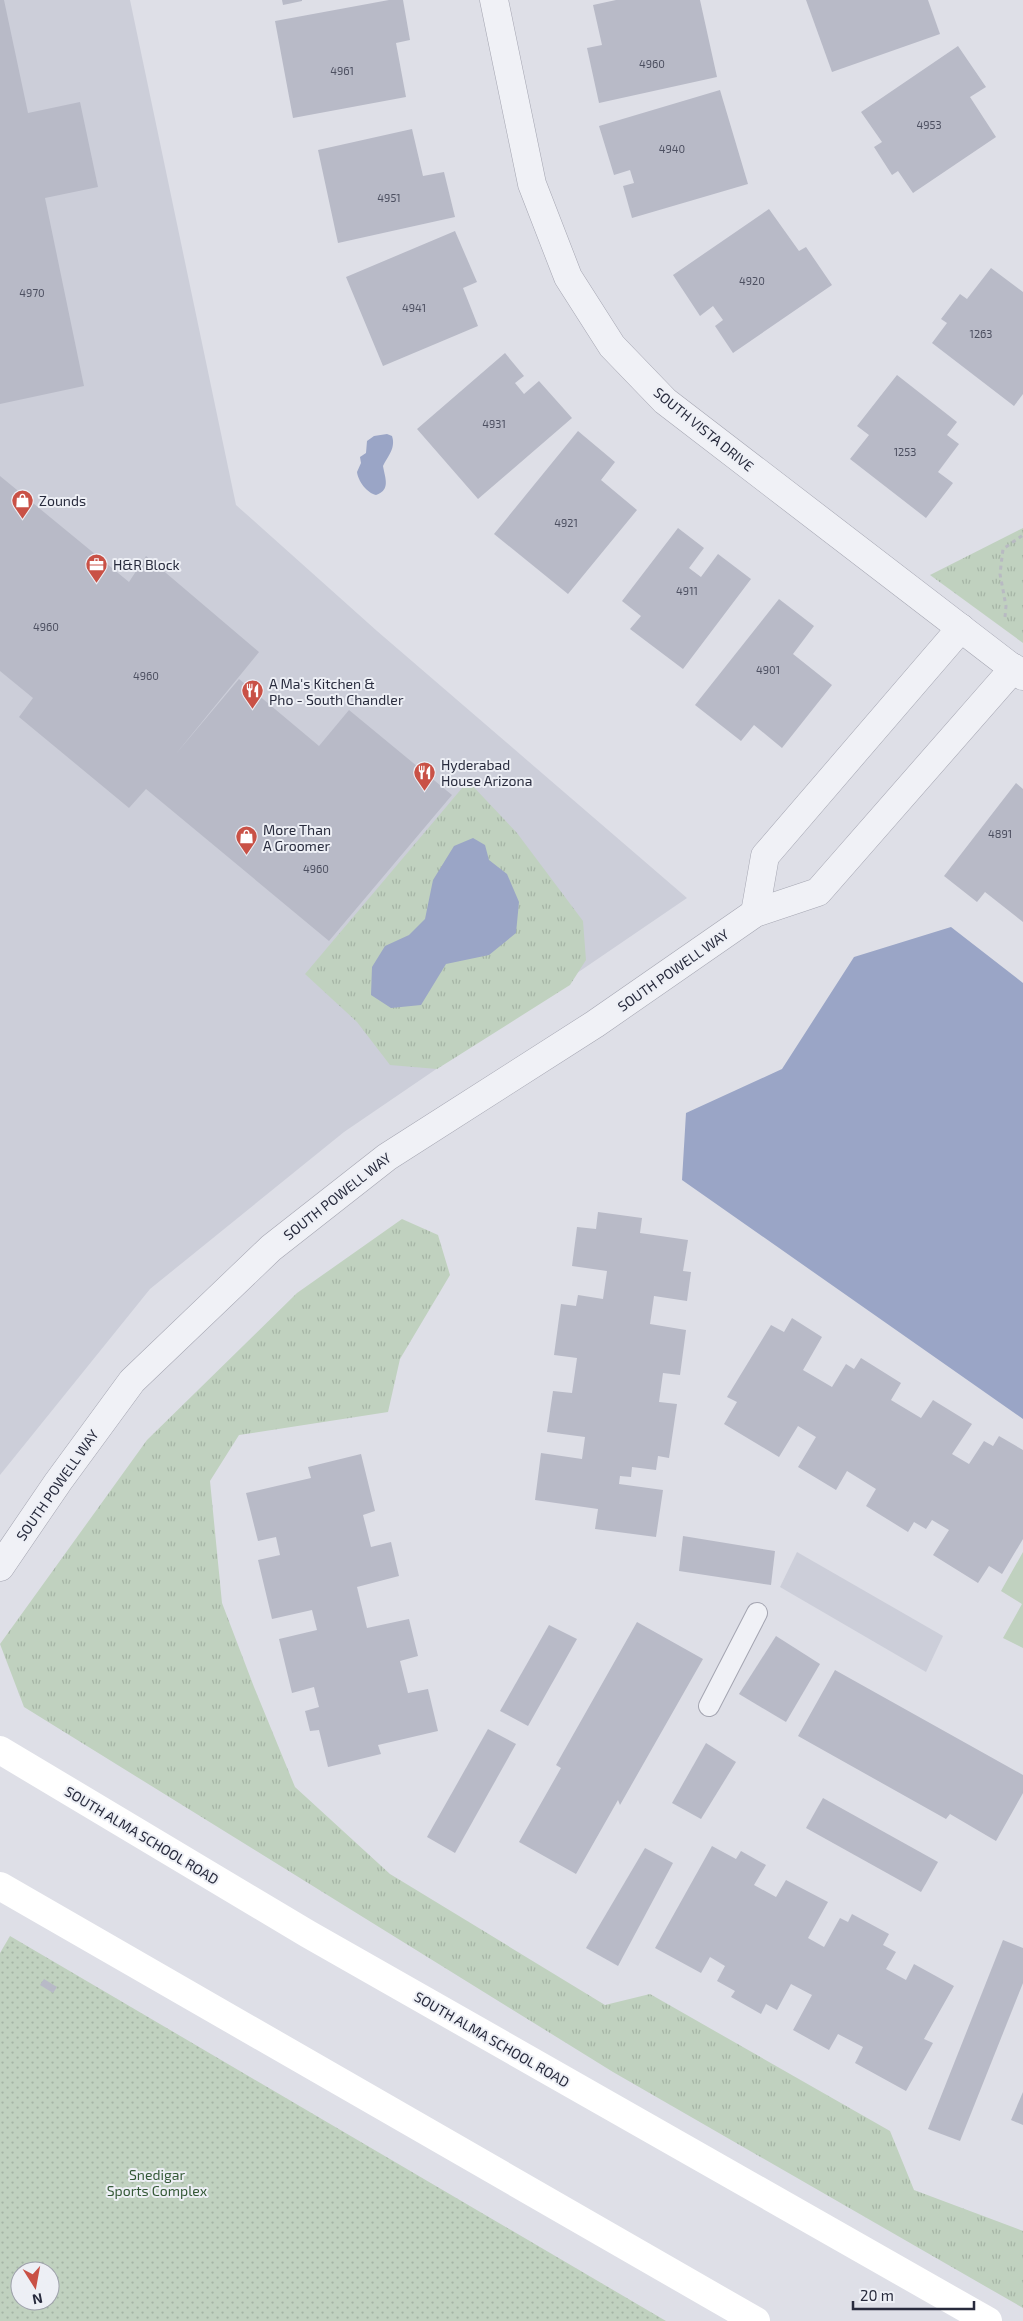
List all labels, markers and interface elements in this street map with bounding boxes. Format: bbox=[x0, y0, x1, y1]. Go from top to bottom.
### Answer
house number: 4960 bbox=[639, 57, 665, 70]
house number: 4961 bbox=[330, 64, 354, 77]
house number: 4953 bbox=[916, 118, 942, 131]
house number: 4940 bbox=[659, 142, 685, 155]
house number: 4951 bbox=[377, 191, 401, 204]
house number: 4920 bbox=[739, 274, 765, 287]
house number: 4970 bbox=[19, 286, 45, 299]
house number: 4941 bbox=[402, 301, 426, 314]
house number: 1263 bbox=[970, 327, 992, 340]
street label: SOUTH VISTA DRIVE bbox=[651, 383, 758, 475]
house number: 4931 bbox=[482, 417, 506, 430]
house number: 1253 bbox=[894, 445, 916, 458]
shop icon: Zounds bbox=[11, 488, 35, 519]
place label: Zounds bbox=[39, 492, 86, 509]
house number: 4921 bbox=[554, 516, 578, 529]
office icon: H&R Block bbox=[85, 552, 109, 583]
place label: H&R Block bbox=[113, 556, 180, 573]
house number: 4911 bbox=[676, 584, 698, 597]
house number: 4960 bbox=[33, 620, 59, 633]
house number: 4901 bbox=[756, 663, 780, 676]
house number: 4960 bbox=[133, 669, 159, 682]
place label: A Ma's Kitchen & Pho - South Chandler bbox=[269, 675, 404, 708]
restaurant icon: A Ma's Kitchen & Pho - South Chandler bbox=[241, 679, 265, 710]
place label: Hyderabad House Arizona bbox=[441, 756, 532, 789]
restaurant icon: Hyderabad House Arizona bbox=[413, 760, 437, 791]
place label: More Than A Groomer bbox=[263, 821, 331, 854]
shop icon: More Than A Groomer bbox=[235, 825, 259, 856]
house number: 4891 bbox=[988, 827, 1012, 840]
house number: 4960 bbox=[303, 862, 329, 875]
street label: SOUTH POWELL WAY bbox=[614, 925, 732, 1015]
street label: SOUTH POWELL WAY bbox=[280, 1149, 394, 1243]
street label: SOUTH POWELL WAY bbox=[12, 1426, 102, 1544]
street label: SOUTH ALMA SCHOOL ROAD bbox=[62, 1782, 222, 1888]
street label: SOUTH ALMA SCHOOL ROAD bbox=[411, 1988, 573, 2090]
park label: Snedigar Sports Complex bbox=[107, 2166, 208, 2199]
north arrow bbox=[10, 2261, 60, 2311]
scale bar bbox=[853, 2278, 974, 2310]
text: 20 m bbox=[860, 2286, 894, 2304]
text: N bbox=[31, 2290, 44, 2309]

